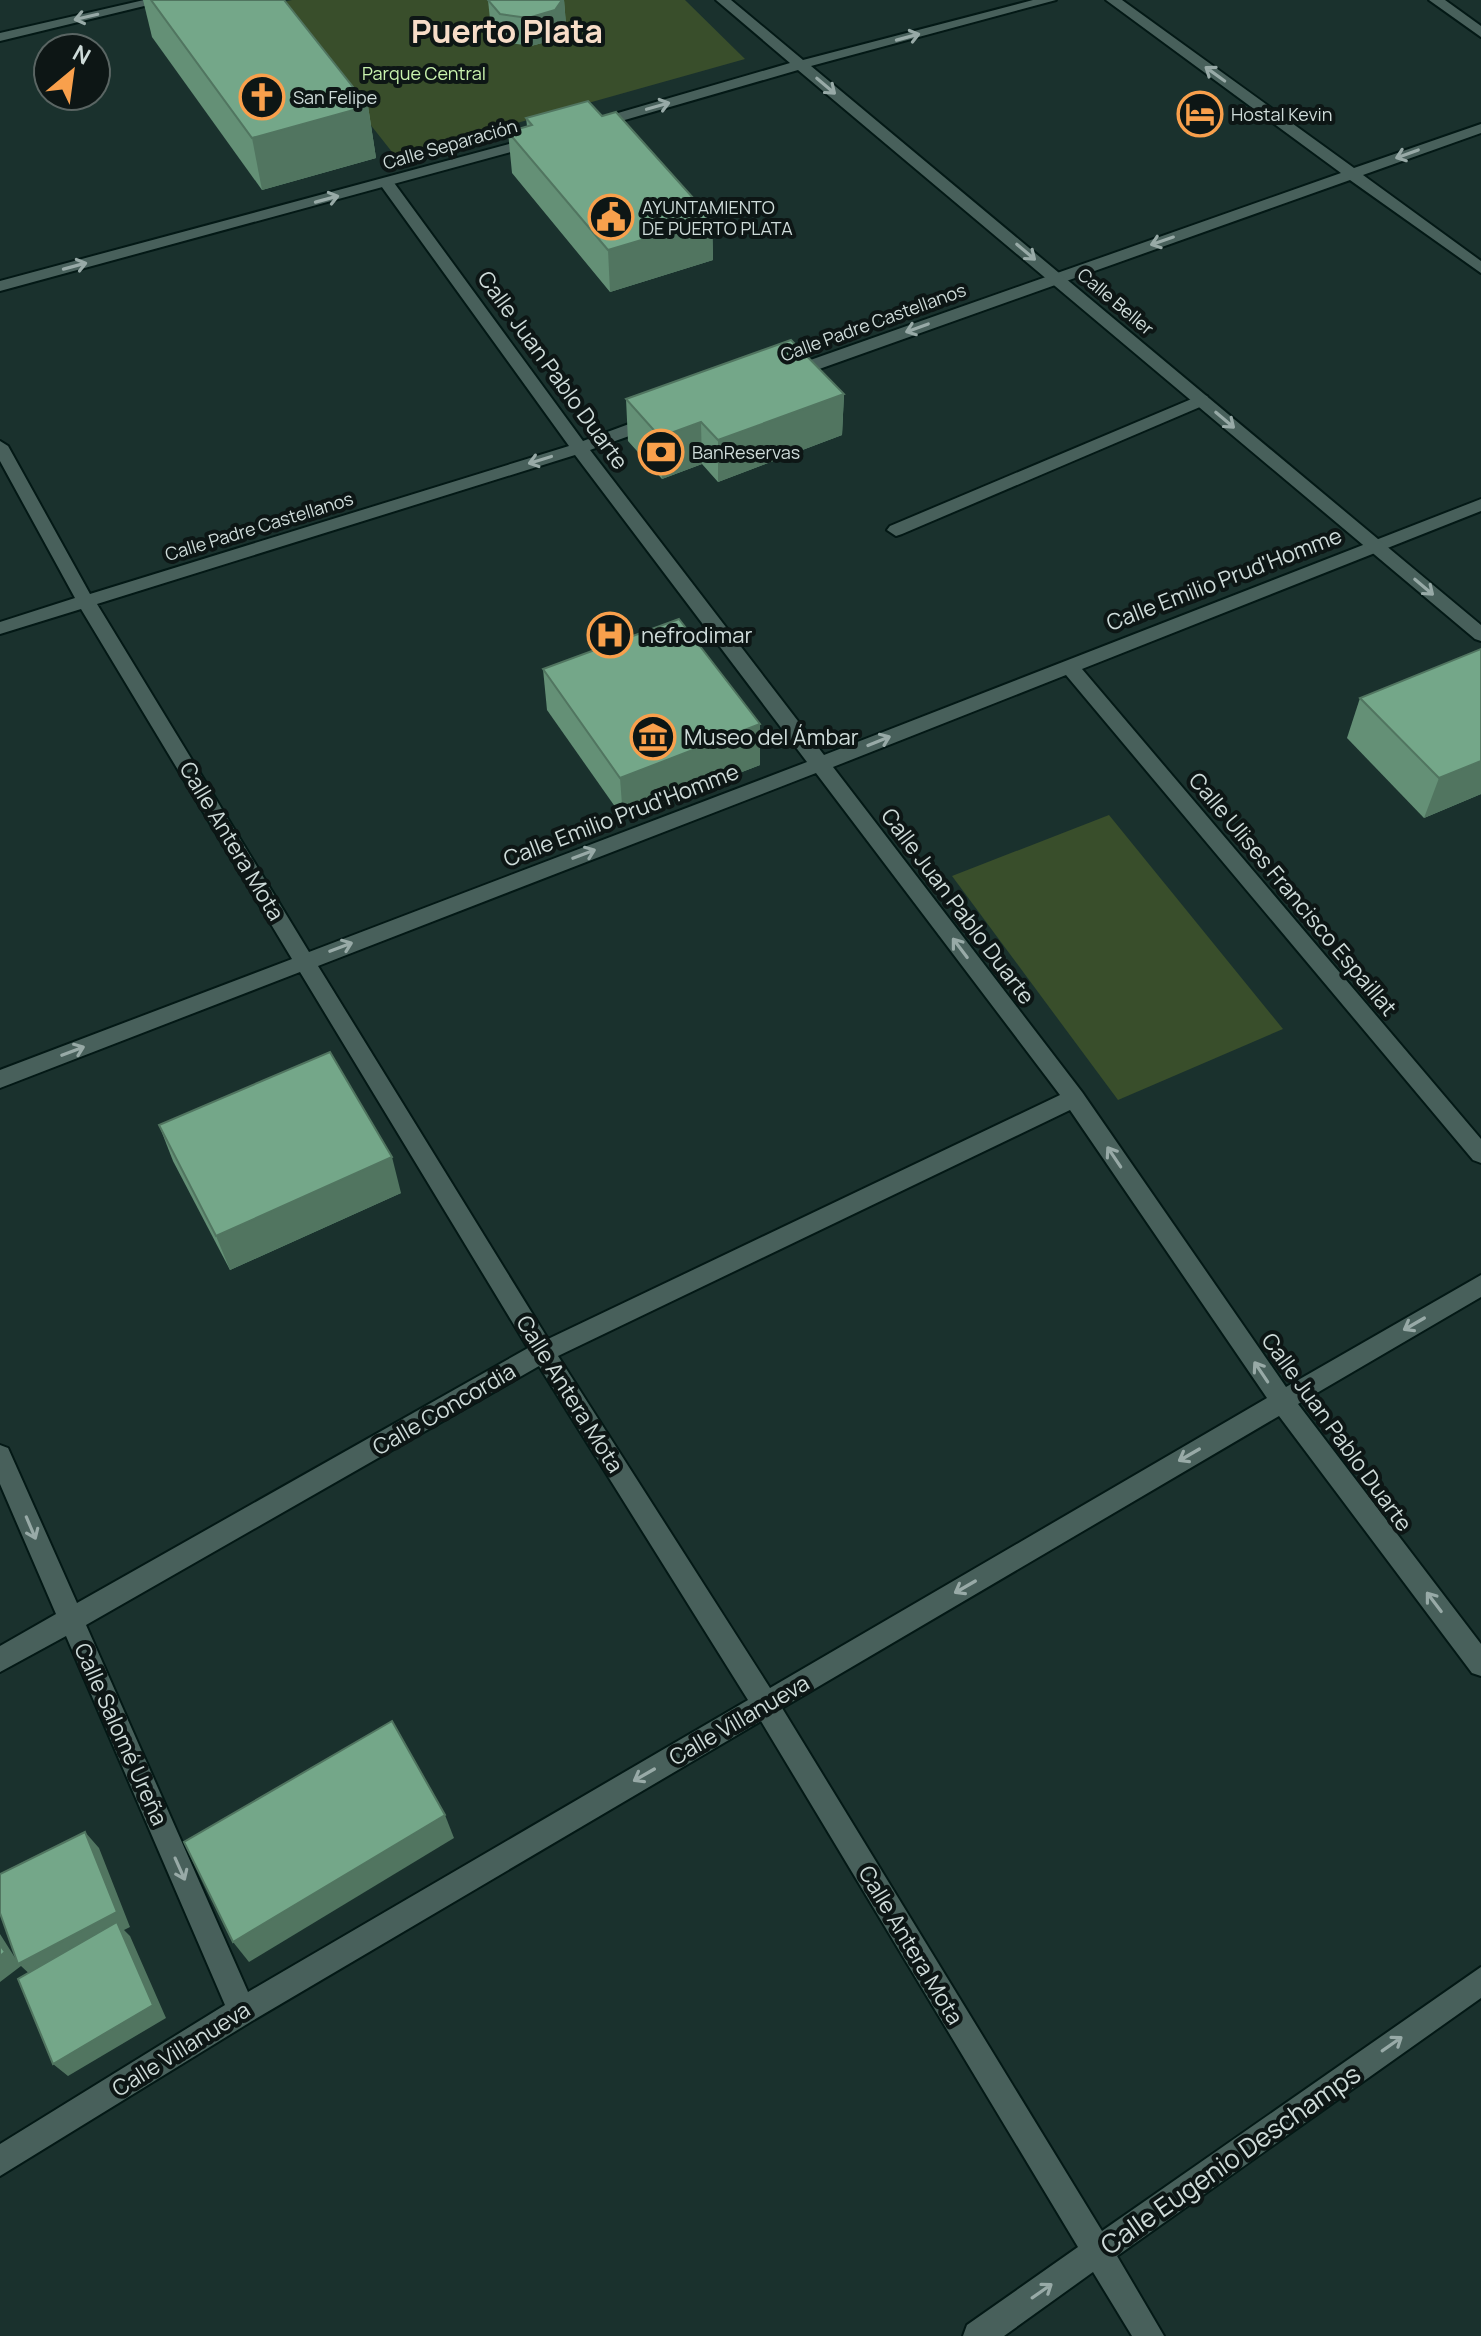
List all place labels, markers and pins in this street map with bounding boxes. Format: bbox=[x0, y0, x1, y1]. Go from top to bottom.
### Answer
church icon: San Felipe bbox=[238, 73, 286, 121]
place label: San Felipe bbox=[293, 85, 377, 109]
hotel icon: Hostal Kevin bbox=[1176, 90, 1224, 138]
place label: Hostal Kevin bbox=[1231, 102, 1333, 126]
public building icon: AYUNTAMIENTO DE PUERTO PLATA bbox=[587, 193, 635, 241]
place label: AYUNTAMIENTO DE PUERTO PLATA bbox=[642, 195, 793, 240]
bank icon: BanReservas bbox=[637, 428, 685, 476]
place label: BanReservas bbox=[692, 440, 800, 464]
hospital icon: nefrodimar bbox=[586, 611, 634, 659]
place label: nefrodimar bbox=[641, 620, 752, 650]
museum icon: Museo del Ámbar bbox=[629, 713, 677, 761]
place label: Museo del Ámbar bbox=[684, 722, 859, 752]

